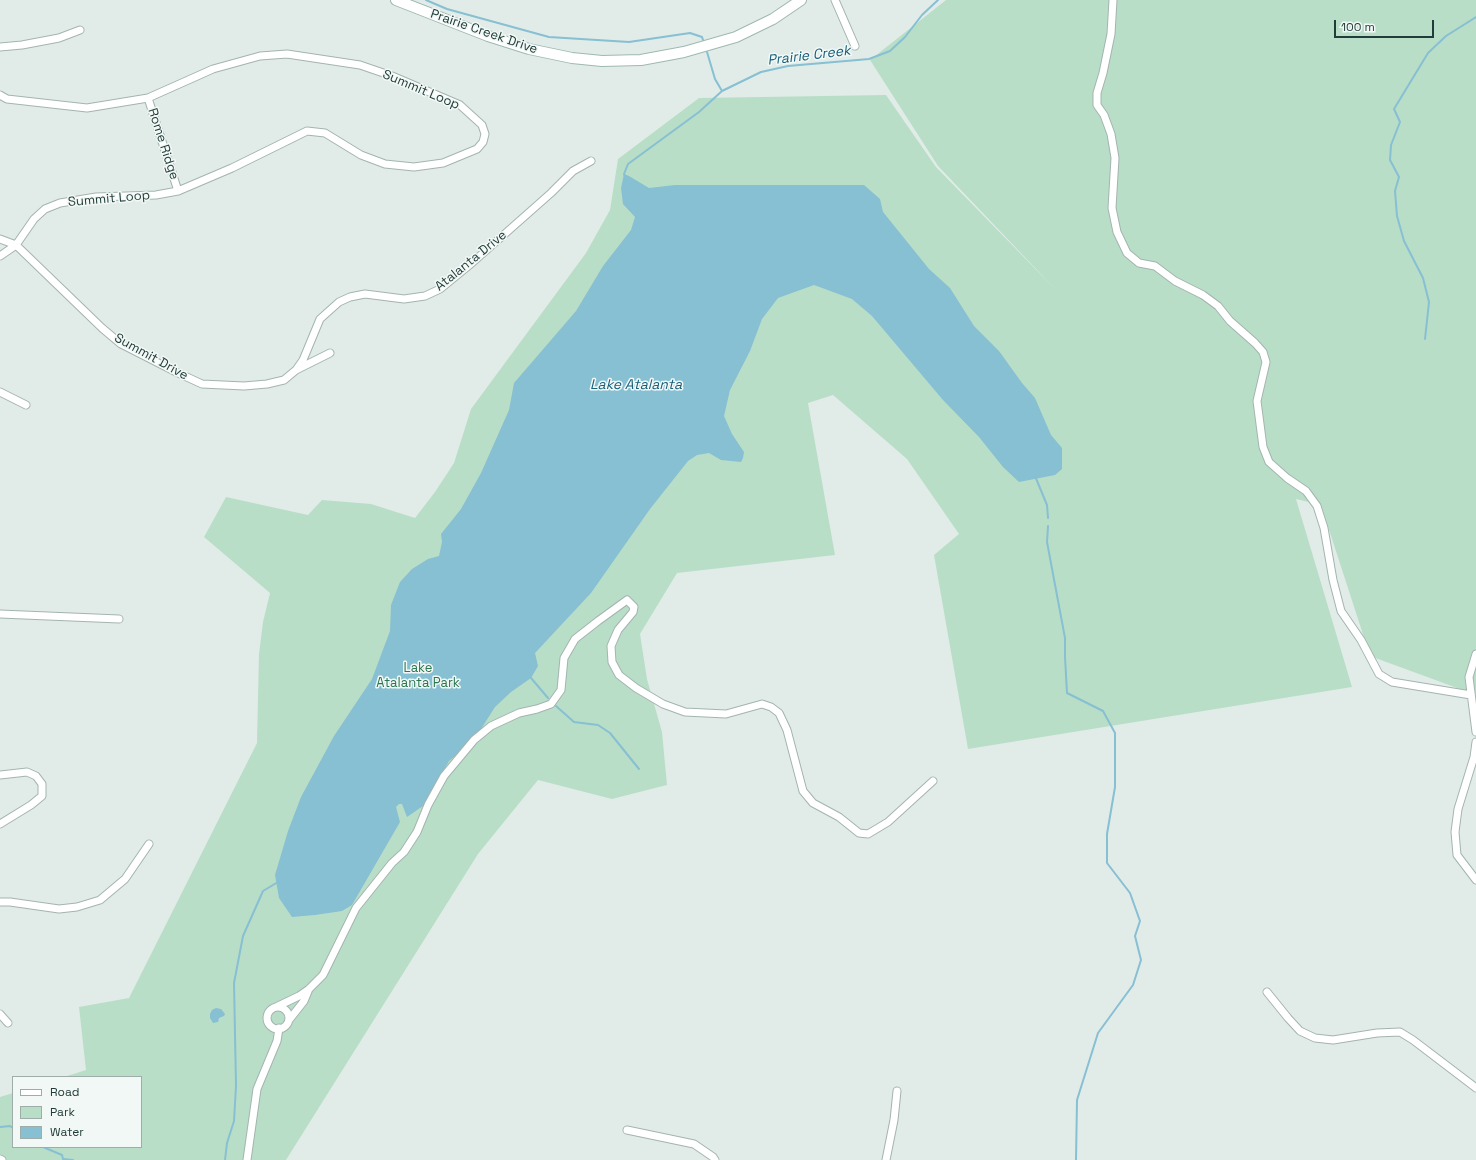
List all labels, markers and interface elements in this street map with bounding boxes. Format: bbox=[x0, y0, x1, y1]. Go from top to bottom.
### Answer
street label: Prairie Creek Drive bbox=[428, 6, 540, 58]
scale bar bbox=[1336, 12, 1436, 38]
text: 100 m bbox=[1341, 19, 1375, 35]
water label: Prairie Creek bbox=[766, 43, 852, 69]
street label: Summit Loop bbox=[380, 67, 462, 113]
street label: Rome Ridge bbox=[144, 106, 182, 182]
street label: Summit Loop bbox=[67, 188, 151, 210]
street label: Atalanta Drive bbox=[432, 227, 510, 295]
street label: Summit Drive bbox=[111, 330, 191, 384]
water label: Lake Atalanta bbox=[590, 377, 682, 393]
park label: Lake Atalanta Park bbox=[376, 660, 460, 691]
legend bbox=[12, 1076, 142, 1148]
text: Road bbox=[50, 1084, 79, 1100]
text: Park bbox=[50, 1104, 75, 1120]
text: Water bbox=[50, 1124, 84, 1140]

